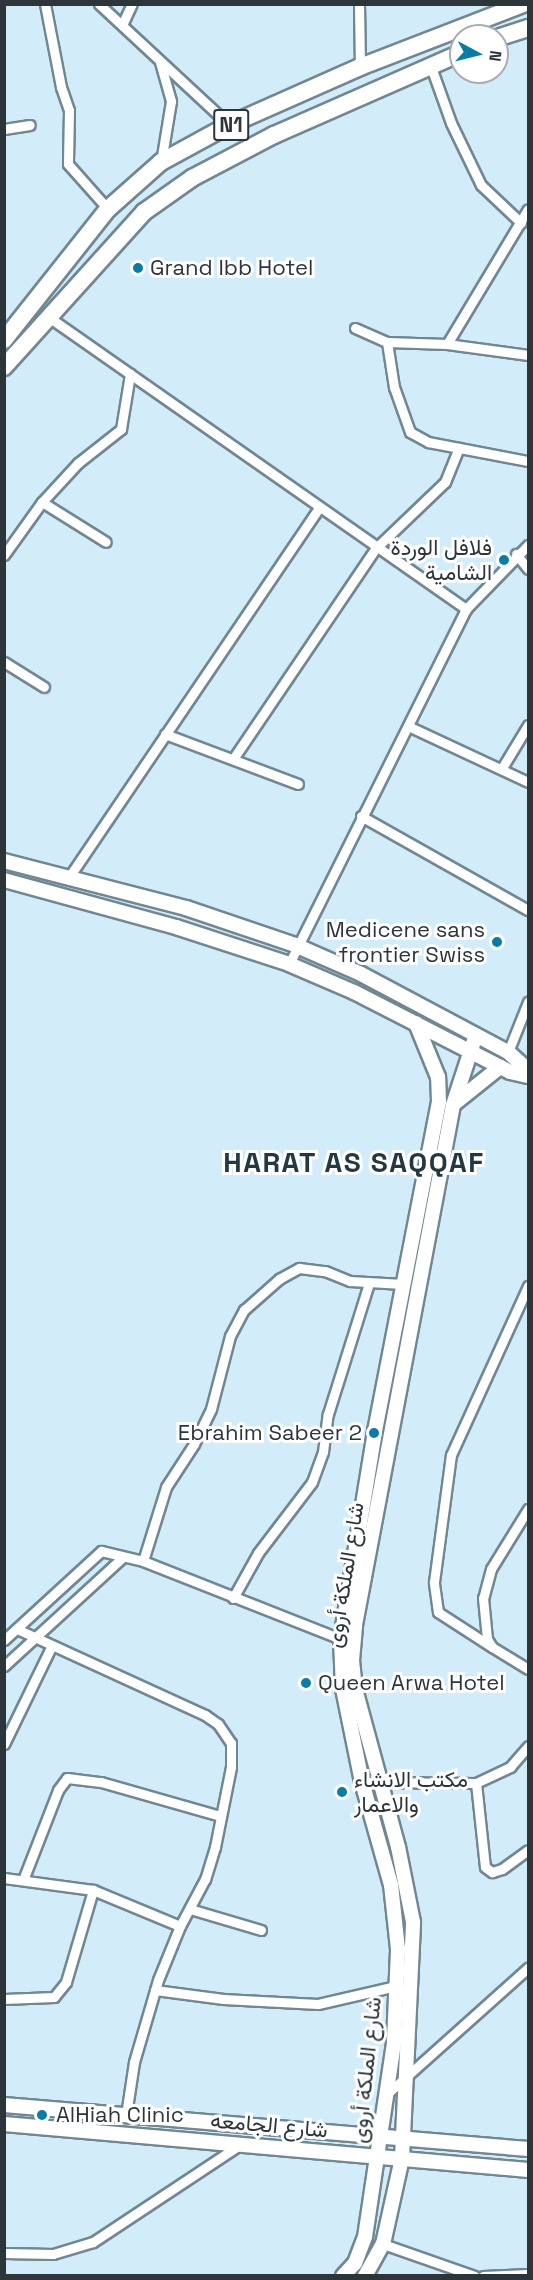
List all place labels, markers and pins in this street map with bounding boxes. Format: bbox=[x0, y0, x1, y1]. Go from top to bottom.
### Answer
place label: Grand Ibb Hotel bbox=[150, 255, 313, 281]
marker: Grand Ibb Hotel bbox=[131, 261, 145, 275]
place label: فلافل الوردة الشامية bbox=[390, 534, 492, 586]
marker: فلافل الوردة الشامية bbox=[497, 553, 511, 567]
place label: Medicene sans frontier Swiss bbox=[326, 916, 485, 968]
marker: Medicene sans frontier Swiss bbox=[490, 935, 504, 949]
place label: Ebrahim Sabeer 2 bbox=[178, 1420, 362, 1446]
marker: Ebrahim Sabeer 2 bbox=[367, 1426, 381, 1440]
place label: Queen Arwa Hotel bbox=[318, 1670, 505, 1696]
marker: Queen Arwa Hotel bbox=[299, 1676, 313, 1690]
place label: مكتب الانشاء والاعمار bbox=[354, 1766, 468, 1818]
marker: مكتب الانشاء والاعمار bbox=[335, 1785, 349, 1799]
place label: AlHiah Clinic bbox=[56, 2102, 184, 2128]
marker: AlHiah Clinic bbox=[33, 2106, 51, 2124]

